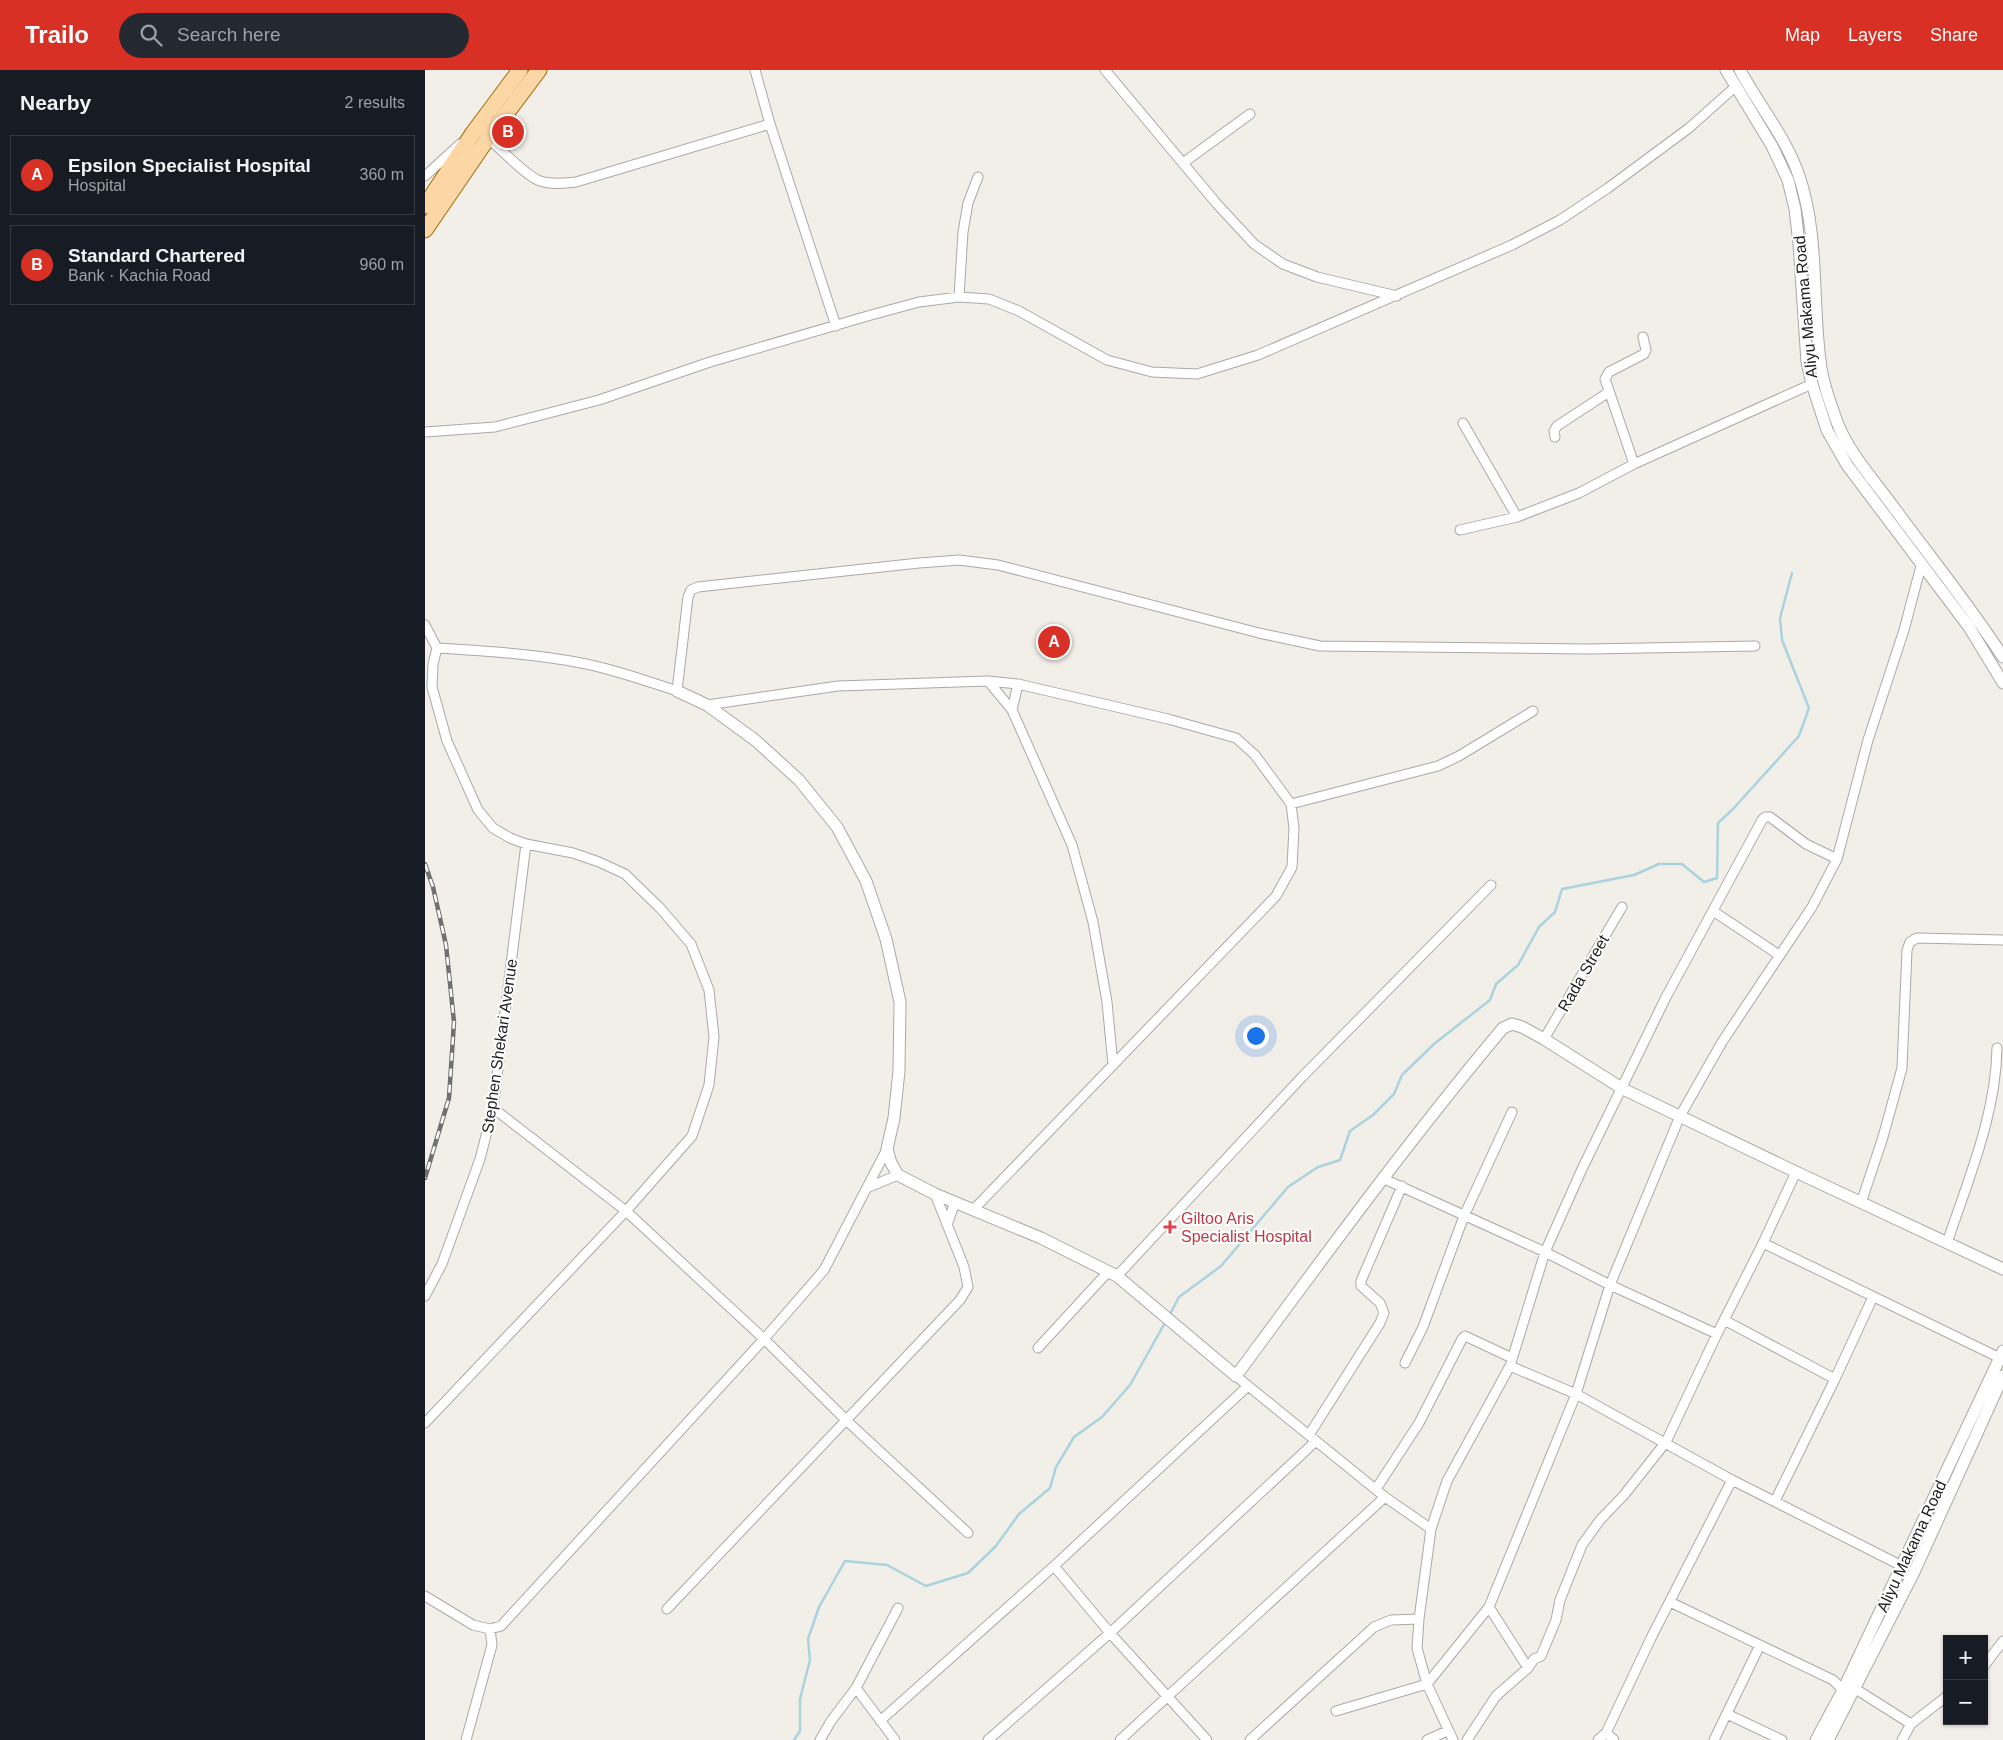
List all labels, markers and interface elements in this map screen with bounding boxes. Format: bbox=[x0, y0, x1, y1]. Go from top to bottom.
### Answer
search box bbox=[119, 13, 469, 58]
text: Trailo bbox=[25, 21, 89, 48]
icon: search bbox=[137, 21, 165, 49]
text: Search here bbox=[177, 24, 281, 45]
text: Map bbox=[1785, 25, 1820, 45]
text: Layers bbox=[1848, 25, 1902, 45]
text: Share bbox=[1930, 25, 1978, 45]
text: Nearby bbox=[20, 91, 91, 114]
text: 2 results bbox=[345, 94, 405, 111]
pin: B bbox=[492, 113, 524, 151]
text: Epsilon Specialist Hospital bbox=[68, 155, 311, 176]
text: A bbox=[31, 166, 43, 183]
text: 360 m bbox=[360, 166, 404, 183]
text: Hospital bbox=[68, 177, 126, 194]
street label: Aliyu Makama Road bbox=[1791, 235, 1820, 379]
text: Standard Chartered bbox=[68, 245, 245, 266]
text: B bbox=[31, 256, 43, 273]
text: 960 m bbox=[360, 256, 404, 273]
text: Bank · Kachia Road bbox=[68, 267, 210, 284]
pin: A bbox=[1038, 623, 1070, 661]
street label: Rada Street bbox=[1555, 932, 1612, 1014]
street label: Stephen Shekari Avenue bbox=[479, 958, 520, 1134]
your location bbox=[1243, 1023, 1269, 1049]
place label: Giltoo Aris Specialist Hospital bbox=[1181, 1210, 1312, 1245]
marker: Giltoo Aris Specialist Hospital bbox=[1163, 1220, 1177, 1234]
street label: Aliyu Makama Road bbox=[1873, 1478, 1949, 1615]
map controls bbox=[1943, 1635, 1988, 1725]
button: + bbox=[1943, 1635, 1988, 1680]
button: − bbox=[1943, 1680, 1988, 1725]

